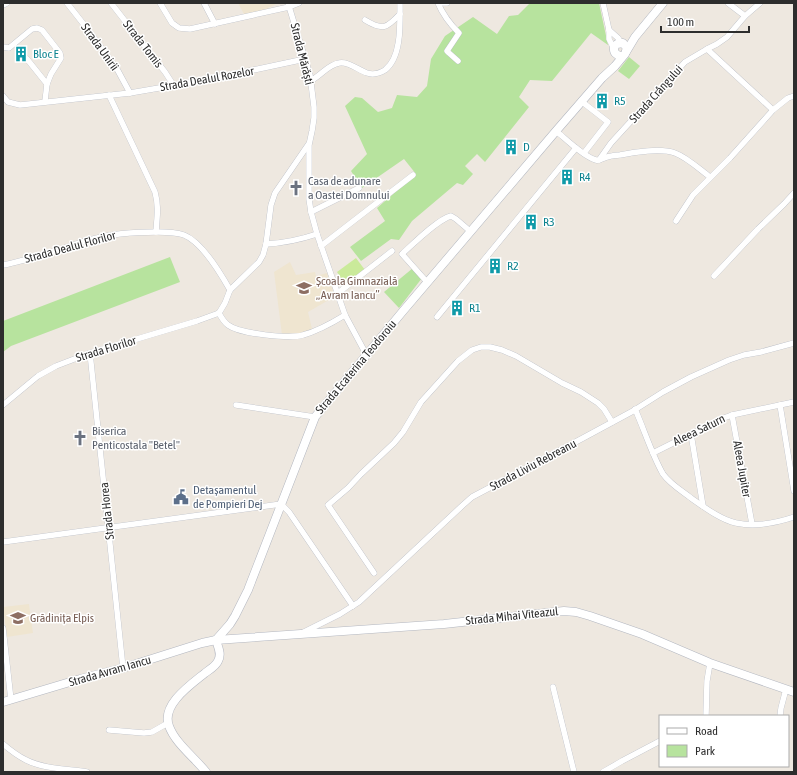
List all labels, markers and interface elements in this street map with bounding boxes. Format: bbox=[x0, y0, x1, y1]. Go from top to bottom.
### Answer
scale bar bbox=[661, 8, 749, 34]
text: 100 m bbox=[667, 15, 694, 29]
street label: Strada Tomis bbox=[120, 18, 166, 70]
street label: Strada Unirii bbox=[78, 21, 122, 73]
street label: Strada Mărăști bbox=[288, 22, 316, 86]
building icon: Bloc E bbox=[12, 45, 30, 63]
place label: Bloc E bbox=[33, 47, 59, 61]
street label: Strada Crângului bbox=[626, 62, 686, 126]
street label: Strada Dealul Rozelor bbox=[159, 64, 256, 94]
building icon: R5 bbox=[593, 92, 611, 110]
place label: R5 bbox=[614, 94, 626, 108]
building icon: D bbox=[502, 138, 520, 156]
place label: D bbox=[523, 140, 530, 154]
building icon: R4 bbox=[558, 168, 576, 186]
place label: R4 bbox=[579, 170, 591, 184]
place label: Casa de adunare a Oastei Domnului bbox=[308, 174, 390, 202]
church icon: Casa de adunare a Oastei Domnului bbox=[287, 179, 305, 197]
building icon: R3 bbox=[522, 213, 540, 231]
place label: R3 bbox=[543, 215, 555, 229]
street label: Strada Dealul Florilor bbox=[23, 228, 118, 266]
building icon: R2 bbox=[486, 257, 504, 275]
place label: R2 bbox=[507, 259, 519, 273]
place label: Școala Gimnazială „Avram Iancu” bbox=[316, 274, 398, 302]
school or university icon: Școala Gimnazială „Avram Iancu” bbox=[295, 279, 313, 297]
building icon: R1 bbox=[448, 299, 466, 317]
place label: R1 bbox=[469, 301, 481, 315]
street label: Strada Ecaterina Teodoroiu bbox=[313, 317, 399, 417]
street label: Strada Florilor bbox=[74, 333, 138, 365]
street label: Aleea Saturn bbox=[671, 411, 727, 449]
place label: Biserica Penticostala "Betel" bbox=[92, 424, 180, 452]
church icon: Biserica Penticostala "Betel" bbox=[71, 429, 89, 447]
street label: Strada Liviu Rebreanu bbox=[487, 436, 579, 494]
street label: Aleea Jupiter bbox=[730, 440, 754, 499]
street label: Strada Horea bbox=[97, 482, 117, 540]
place label: Detașamentul de Pompieri Dej bbox=[193, 483, 263, 511]
public building icon: Detașamentul de Pompieri Dej bbox=[172, 488, 190, 506]
street label: Strada Mihai Viteazul bbox=[465, 604, 560, 628]
school or university icon: Grădinița Elpis bbox=[9, 609, 27, 627]
place label: Grădinița Elpis bbox=[30, 611, 94, 625]
street label: Strada Avram Iancu bbox=[67, 653, 153, 689]
legend bbox=[659, 715, 789, 767]
text: Road bbox=[695, 724, 718, 738]
text: Park bbox=[695, 744, 716, 758]

